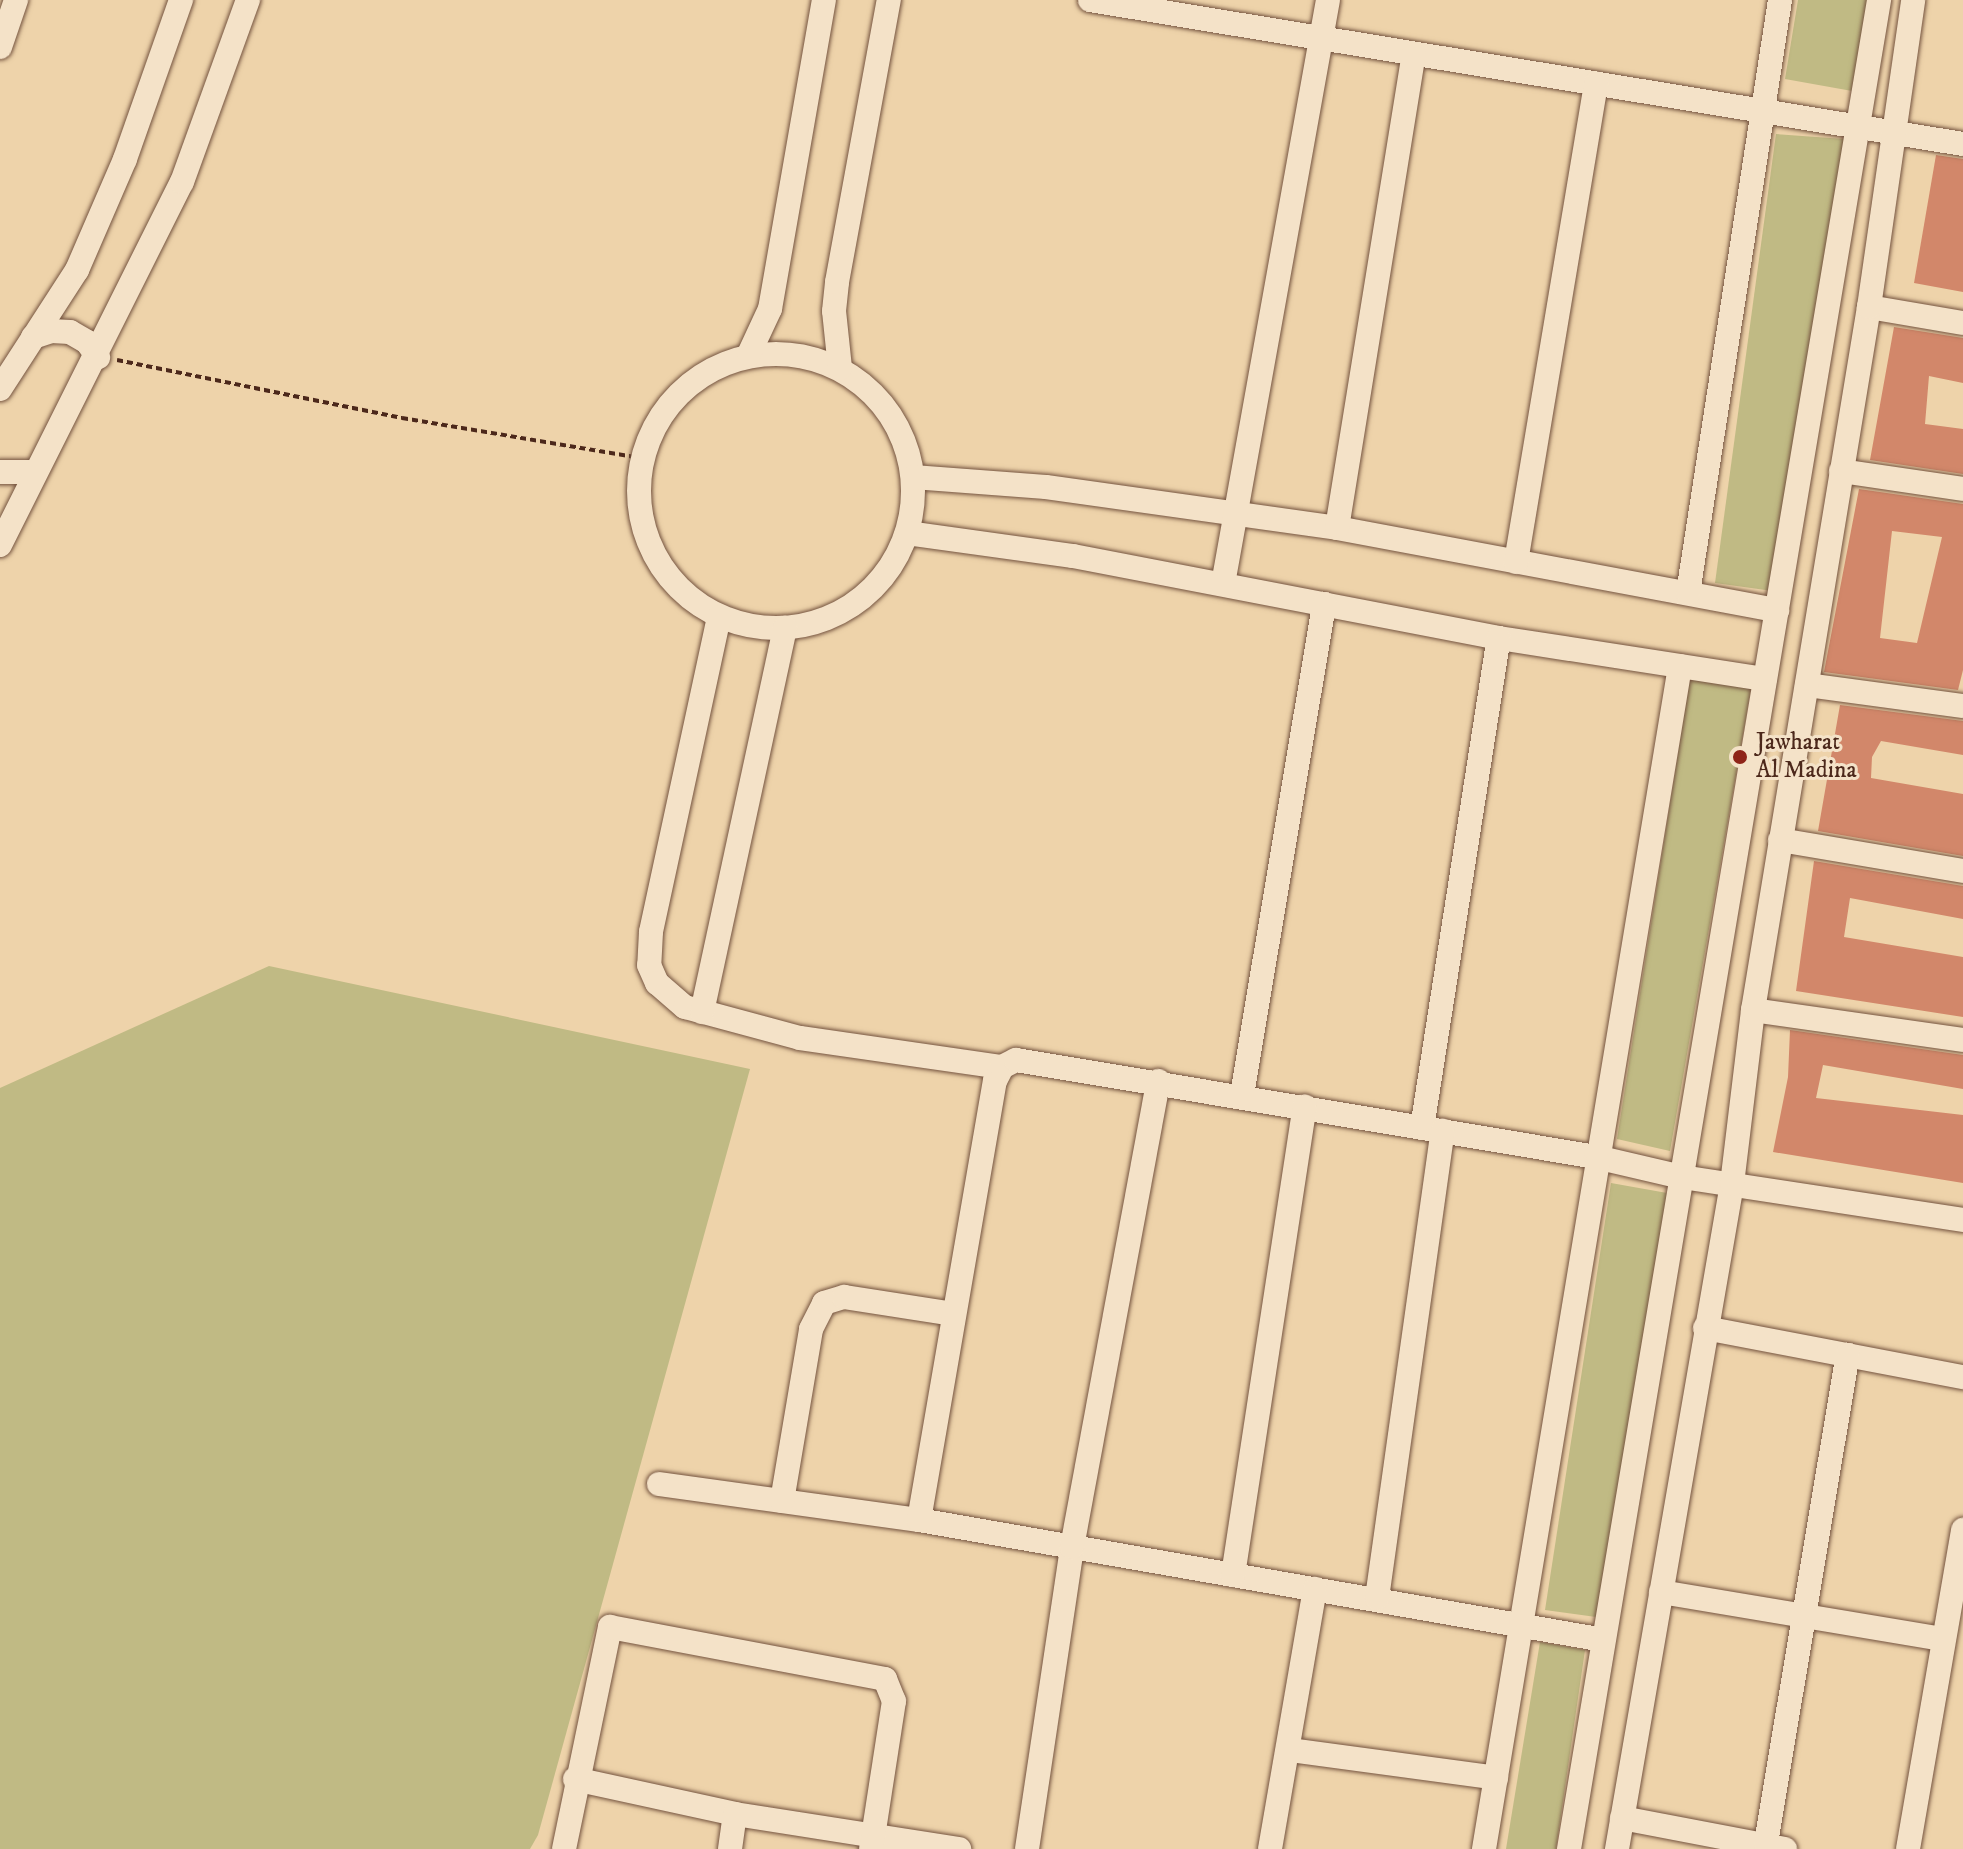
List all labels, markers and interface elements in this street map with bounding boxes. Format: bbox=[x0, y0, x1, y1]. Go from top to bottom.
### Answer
place label: Jawharat Al Madina bbox=[1756, 729, 1857, 785]
marker: Jawharat Al Madina bbox=[1731, 748, 1749, 766]

